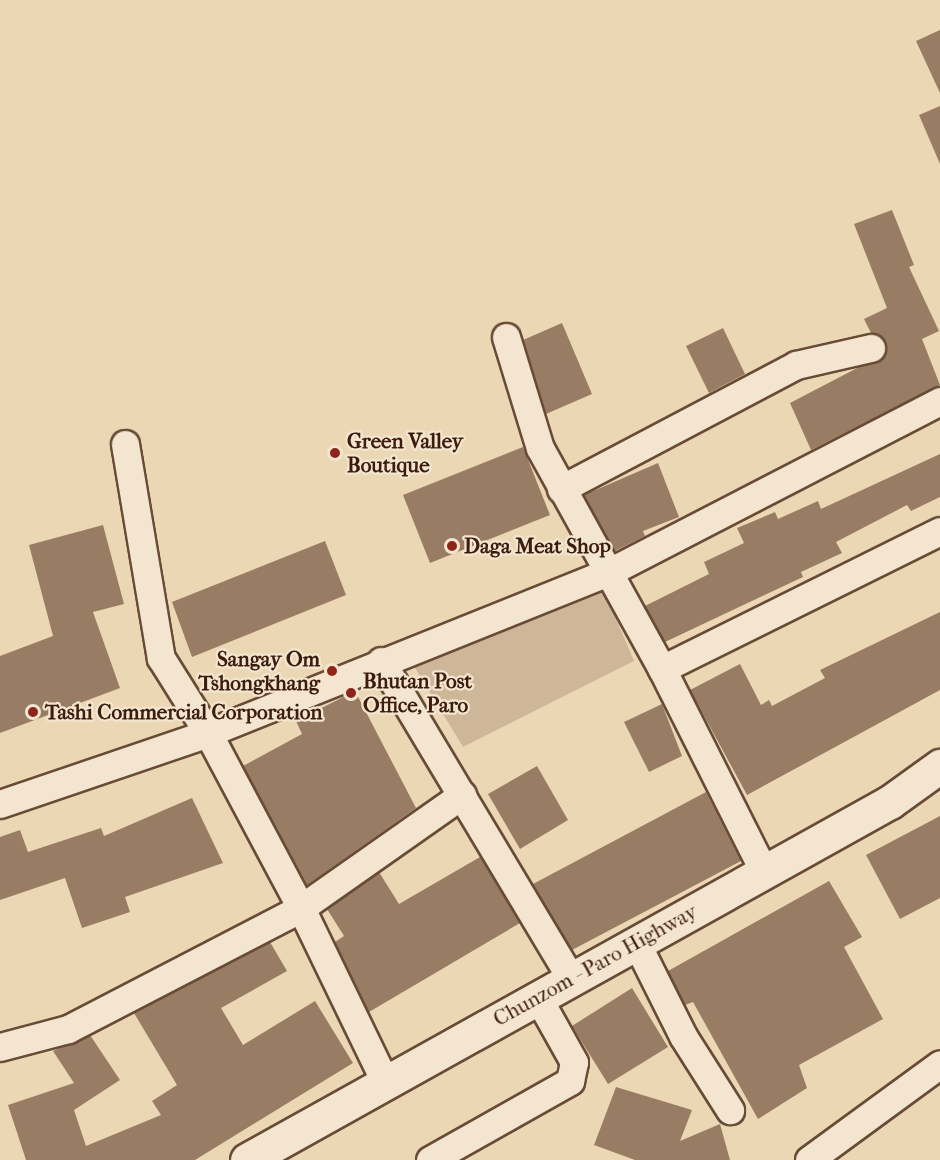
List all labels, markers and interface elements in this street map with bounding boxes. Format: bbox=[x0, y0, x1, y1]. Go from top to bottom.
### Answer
place label: Green Valley Boutique bbox=[347, 428, 463, 478]
marker: Green Valley Boutique bbox=[328, 446, 342, 460]
place label: Daga Meat Shop bbox=[464, 533, 611, 559]
marker: Daga Meat Shop bbox=[445, 539, 459, 553]
place label: Sangay Om Tshongkhang bbox=[199, 646, 320, 696]
marker: Sangay Om Tshongkhang bbox=[325, 664, 339, 678]
place label: Bhutan Post Office, Paro bbox=[363, 668, 472, 718]
marker: Bhutan Post Office, Paro bbox=[344, 686, 358, 700]
place label: Tashi Commercial Corporation bbox=[45, 699, 322, 725]
marker: Tashi Commercial Corporation bbox=[26, 705, 40, 719]
street label: Chunzom - Paro Highway bbox=[489, 899, 701, 1031]

